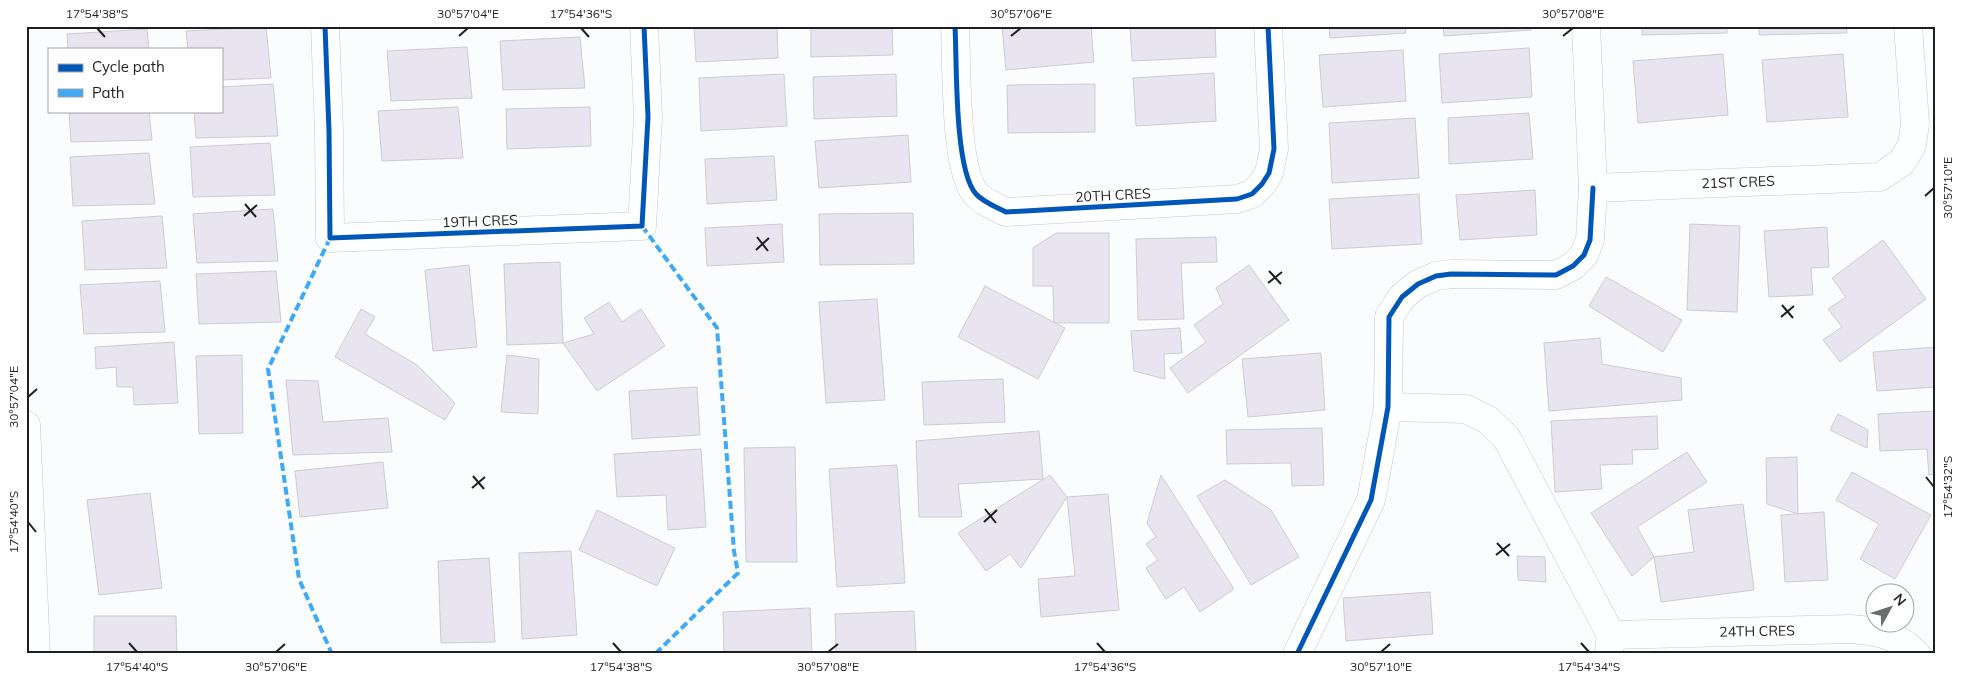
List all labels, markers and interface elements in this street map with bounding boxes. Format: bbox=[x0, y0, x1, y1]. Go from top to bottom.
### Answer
text: 17°54'38"S bbox=[66, 6, 128, 21]
text: 30°57'04"E bbox=[437, 6, 499, 21]
text: 17°54'36"S bbox=[550, 6, 612, 21]
text: 30°57'06"E bbox=[990, 6, 1052, 21]
text: 30°57'08"E bbox=[1542, 6, 1604, 21]
legend bbox=[48, 48, 222, 112]
text: Cycle path bbox=[92, 57, 165, 76]
text: Path bbox=[92, 83, 124, 102]
text: 30°57'10"E bbox=[1940, 157, 1955, 219]
street label: 21ST CRES bbox=[1701, 172, 1775, 192]
street label: 20TH CRES bbox=[1075, 184, 1152, 206]
street label: 19TH CRES bbox=[442, 211, 518, 231]
text: 30°57'04"E bbox=[6, 366, 21, 428]
text: 17°54'32"S bbox=[1940, 456, 1955, 518]
text: 17°54'40"S bbox=[6, 491, 21, 553]
north arrow bbox=[1864, 582, 1914, 632]
text: N bbox=[1890, 590, 1910, 609]
street label: 24TH CRES bbox=[1719, 621, 1795, 641]
text: 17°54'40"S bbox=[106, 659, 168, 674]
text: 30°57'06"E bbox=[245, 659, 307, 674]
text: 17°54'38"S bbox=[590, 659, 652, 674]
text: 30°57'08"E bbox=[797, 659, 859, 674]
text: 17°54'36"S bbox=[1074, 659, 1136, 674]
text: 30°57'10"E bbox=[1350, 659, 1412, 674]
text: 17°54'34"S bbox=[1558, 659, 1620, 674]

